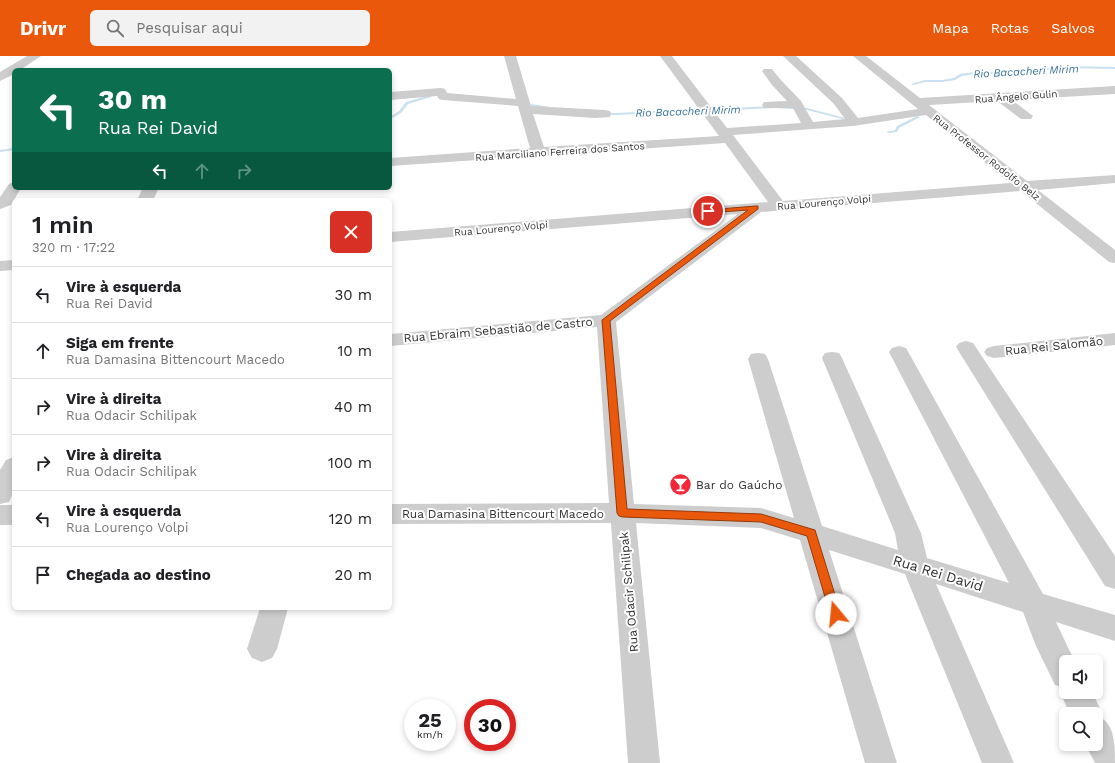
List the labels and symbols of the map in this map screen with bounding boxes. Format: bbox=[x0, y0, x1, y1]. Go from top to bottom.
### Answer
water label: Rio Bacacheri Mirim bbox=[973, 62, 1079, 81]
street label: Rua Ângelo Gulin bbox=[974, 88, 1058, 105]
water label: Rio Bacacheri Mirim bbox=[635, 103, 741, 120]
street label: Rua Professor Rodolfo Belz bbox=[931, 112, 1042, 203]
street label: Rua Marciliano Ferreira dos Santos bbox=[475, 140, 645, 163]
street label: Rua Lourenço Volpi bbox=[777, 193, 871, 212]
pin bbox=[691, 194, 725, 228]
street label: Rua Lourenço Volpi bbox=[454, 219, 548, 238]
street label: Rua Ebraim Sebastião de Castro bbox=[403, 315, 593, 345]
street label: Rua Rei Salomão bbox=[1004, 334, 1104, 358]
bar icon: Bar do Gaúcho bbox=[667, 472, 693, 498]
place label: Bar do Gaúcho bbox=[696, 478, 782, 492]
street label: Rua Damasina Bittencourt Macedo bbox=[402, 507, 604, 521]
street label: Rua Odacir Schilipak bbox=[617, 531, 641, 653]
street label: Rua Rei David bbox=[891, 552, 985, 594]
position arrow bbox=[815, 593, 857, 635]
speed limit sign: 30 bbox=[464, 699, 516, 751]

